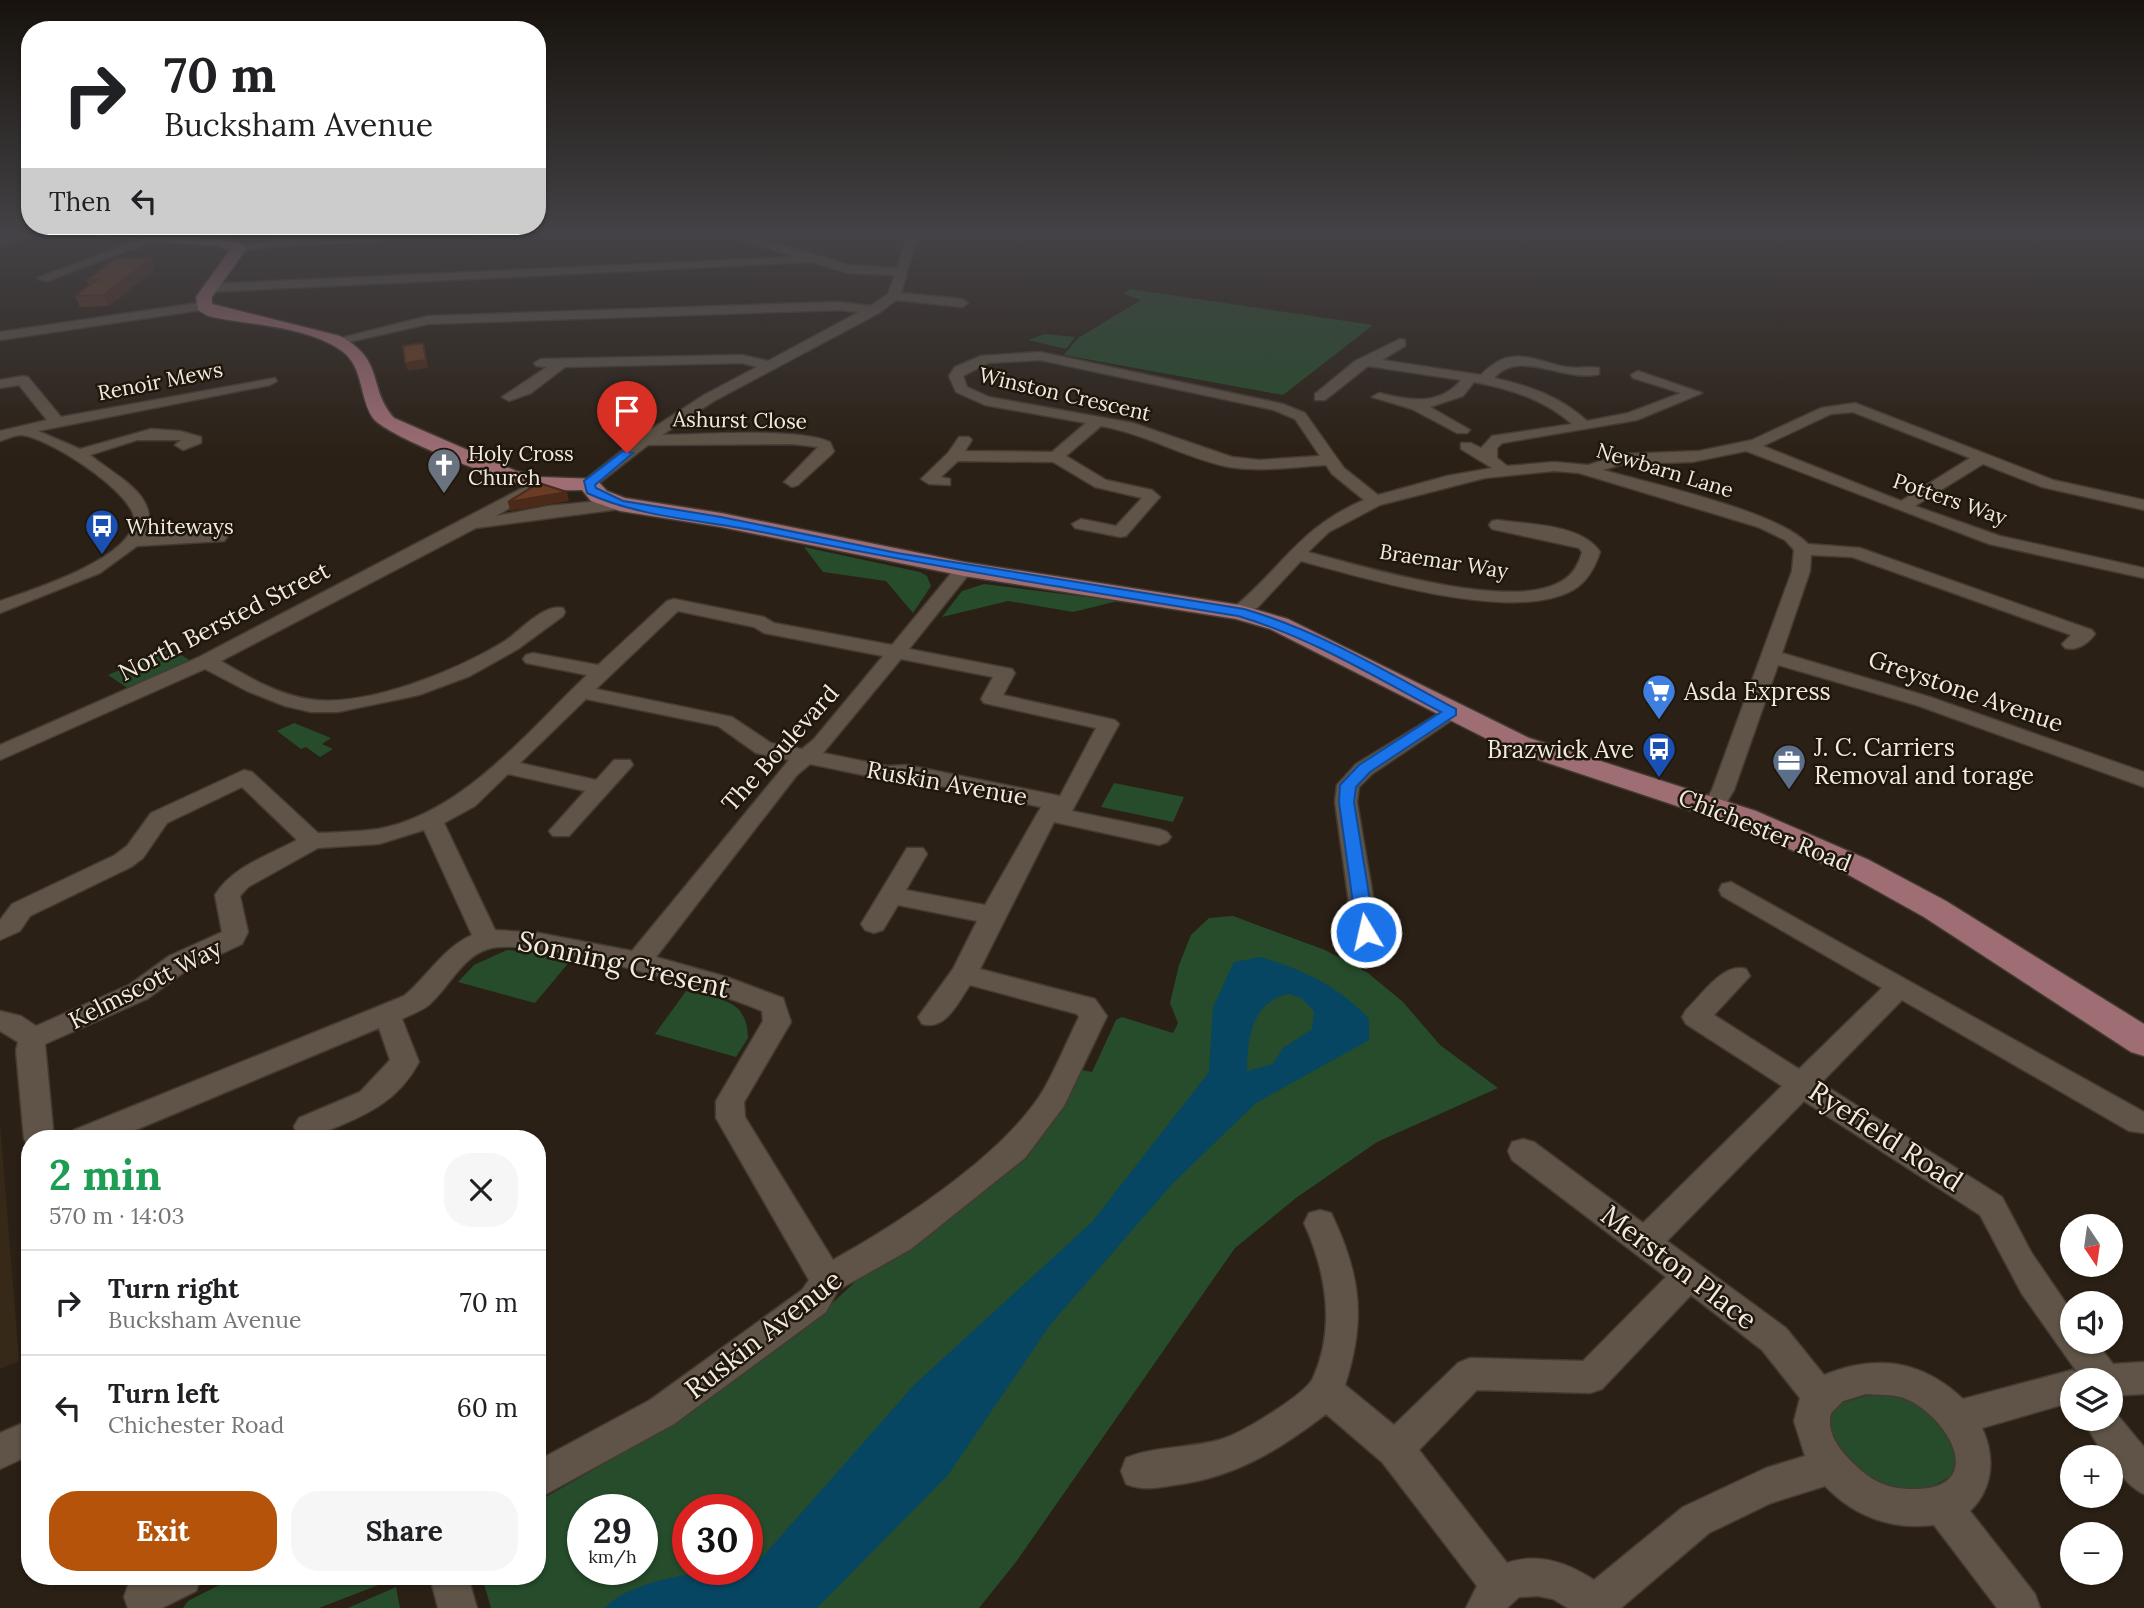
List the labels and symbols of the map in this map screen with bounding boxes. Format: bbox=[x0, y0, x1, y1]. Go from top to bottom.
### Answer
street label: Renoir Mews bbox=[95, 356, 225, 406]
street label: Winston Crescent bbox=[976, 361, 1154, 427]
pin bbox=[597, 381, 657, 453]
street label: Ashurst Close bbox=[672, 405, 807, 435]
street label: Newbarn Lane bbox=[1593, 436, 1737, 504]
place label: Holy Cross Church bbox=[468, 440, 574, 491]
church icon: Holy Cross Church bbox=[425, 446, 463, 495]
street label: Potters Way bbox=[1889, 467, 2011, 531]
bus stop icon: Whiteways bbox=[83, 507, 121, 556]
place label: Whiteways bbox=[126, 513, 234, 540]
street label: Braemar Way bbox=[1378, 537, 1510, 585]
street label: North Bersted Street bbox=[113, 554, 335, 688]
street label: Greystone Avenue bbox=[1865, 643, 2067, 739]
supermarket icon: Asda Express bbox=[1640, 672, 1678, 721]
place label: Asda Express bbox=[1683, 676, 1831, 707]
street label: The Boulevard bbox=[715, 678, 845, 818]
bus stop icon: Brazwick Ave bbox=[1640, 730, 1678, 779]
place label: J. C. Carriers Removal and torage bbox=[1813, 732, 2034, 791]
place label: Brazwick Ave bbox=[1487, 734, 1634, 765]
office icon: J. C. Carriers Removal and torage bbox=[1770, 742, 1808, 791]
street label: Ruskin Avenue bbox=[864, 754, 1030, 812]
street label: Chichester Road bbox=[1674, 781, 1856, 879]
position arrow bbox=[1329, 895, 1403, 969]
street label: Sonning Cresent bbox=[515, 922, 734, 1006]
street label: Kelmscott Way bbox=[63, 932, 227, 1036]
street label: Ryefield Road bbox=[1802, 1073, 1970, 1199]
street label: Merston Place bbox=[1594, 1197, 1764, 1337]
north arrow bbox=[2060, 1214, 2123, 1278]
street label: Ruskin Avenue bbox=[677, 1261, 849, 1407]
speed limit sign: 30 bbox=[672, 1494, 763, 1585]

